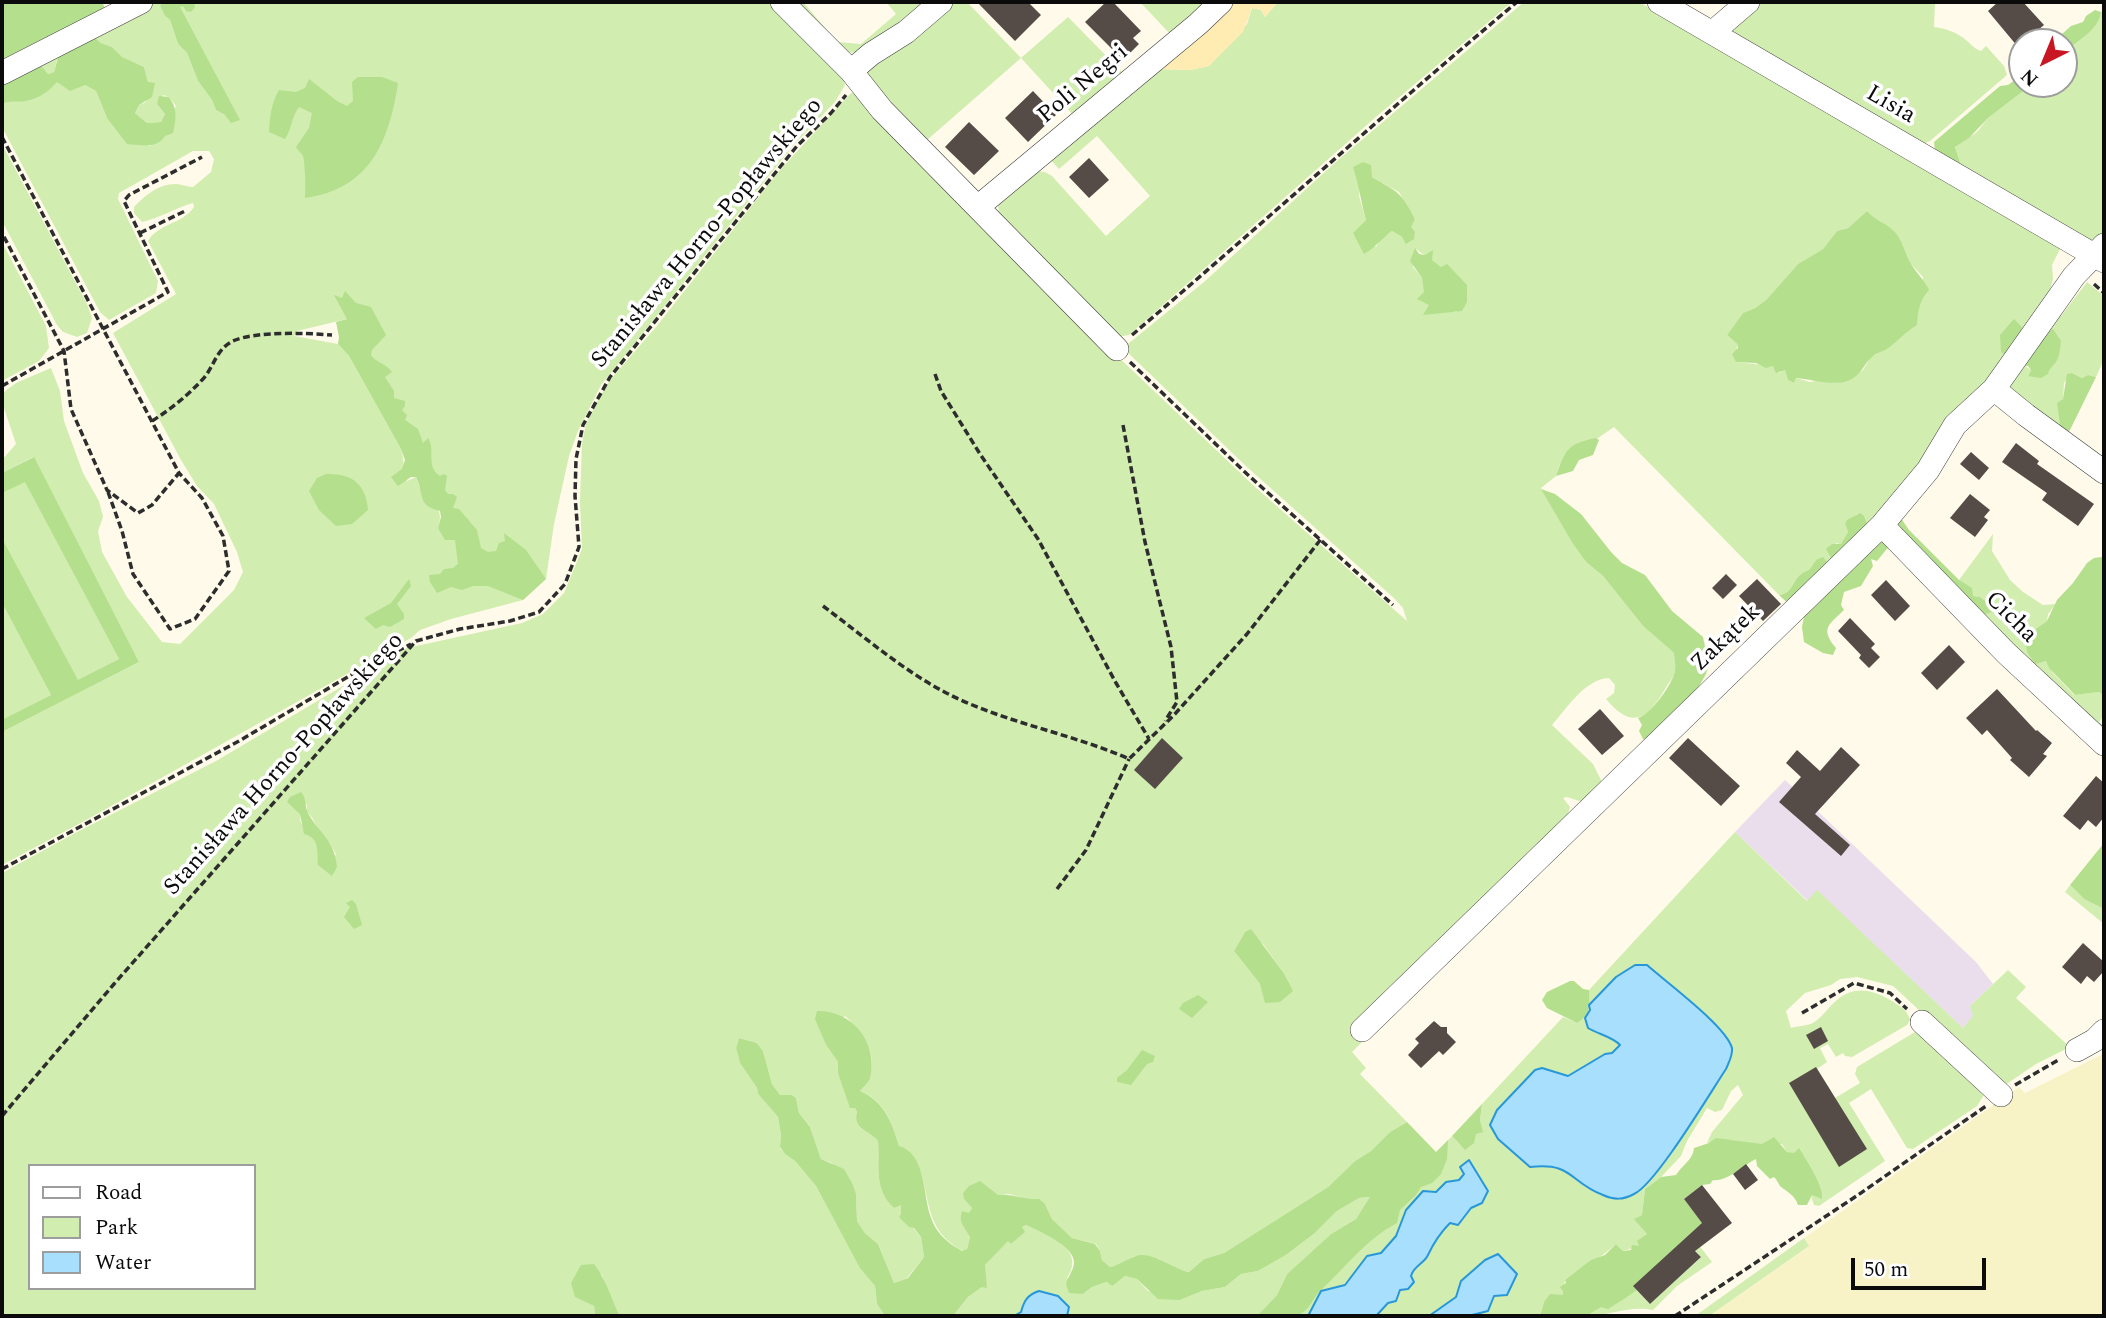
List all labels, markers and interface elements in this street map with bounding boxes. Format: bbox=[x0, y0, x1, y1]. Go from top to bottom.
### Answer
north arrow bbox=[2008, 28, 2078, 98]
street label: Poli Negri bbox=[1033, 39, 1135, 131]
text: N bbox=[2014, 61, 2045, 93]
street label: Lisia bbox=[1860, 80, 1920, 132]
street label: Stanisława Horno-Popławskiego bbox=[586, 93, 830, 375]
street label: Cicha bbox=[1978, 586, 2042, 650]
street label: Zakątek bbox=[1686, 599, 1768, 679]
street label: Stanisława Horno-Popławskiego bbox=[159, 627, 411, 903]
legend bbox=[28, 1164, 256, 1290]
text: Road bbox=[95, 1177, 142, 1209]
text: Park bbox=[95, 1212, 138, 1244]
scale bar bbox=[1854, 1244, 1989, 1288]
text: Water bbox=[95, 1247, 151, 1279]
text: 50 m bbox=[1864, 1254, 1908, 1286]

